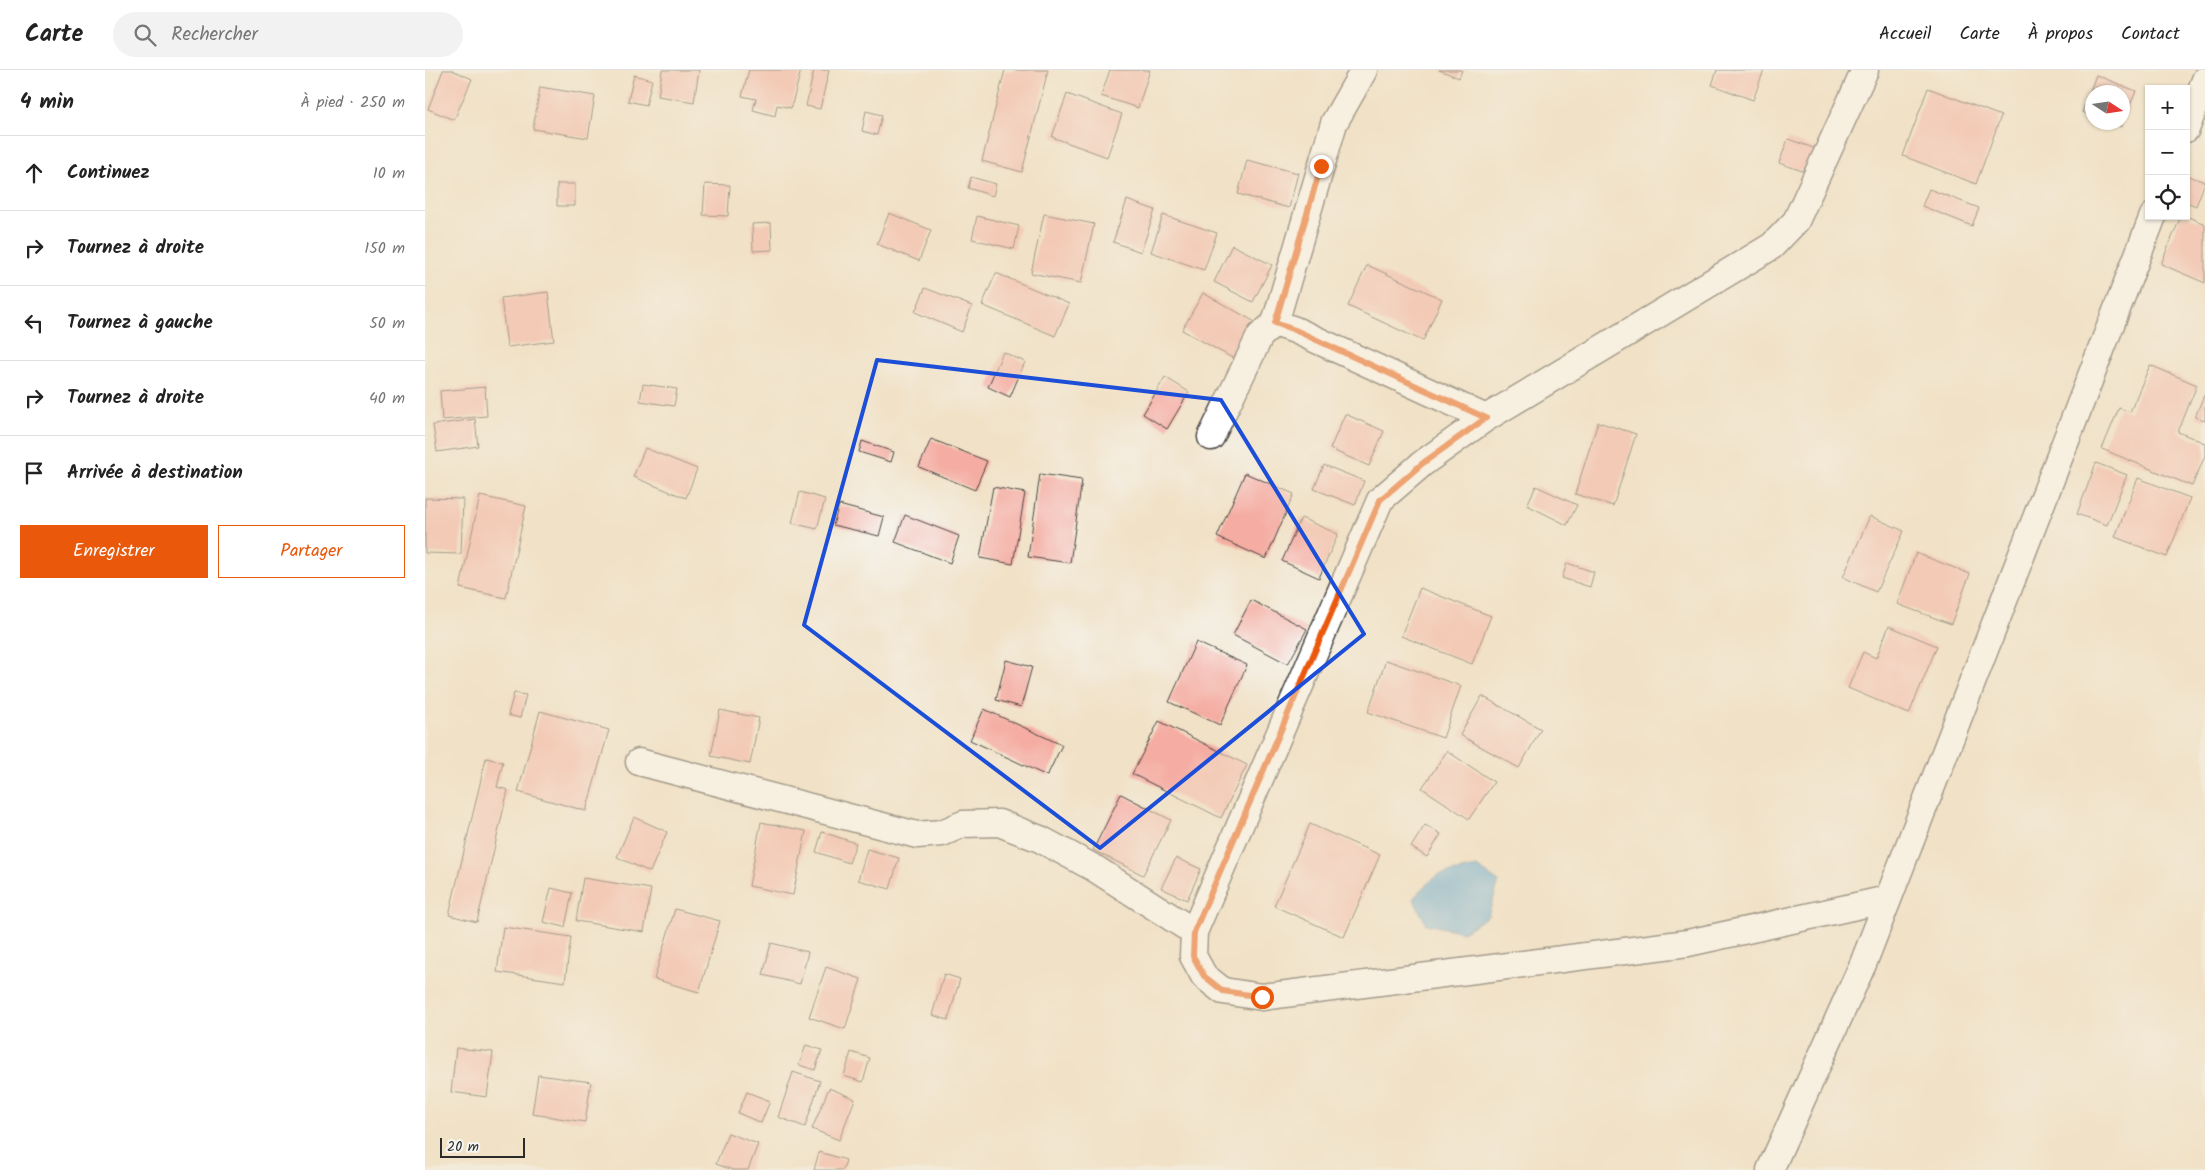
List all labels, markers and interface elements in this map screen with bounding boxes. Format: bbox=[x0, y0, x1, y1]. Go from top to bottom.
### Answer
search box bbox=[113, 12, 463, 57]
text: Carte bbox=[25, 15, 83, 54]
text: Rechercher bbox=[171, 20, 258, 50]
text: Accueil bbox=[1879, 20, 1932, 49]
text: Carte bbox=[1960, 20, 2000, 49]
text: À propos bbox=[2028, 20, 2093, 49]
text: Contact bbox=[2121, 20, 2180, 49]
icon: search bbox=[131, 21, 159, 49]
north arrow bbox=[2085, 85, 2130, 130]
map controls bbox=[2145, 85, 2190, 220]
button: + bbox=[2145, 85, 2190, 130]
text: 4 min bbox=[20, 86, 74, 119]
text: À pied · 250 m bbox=[301, 90, 405, 115]
button: − bbox=[2145, 130, 2190, 175]
route end bbox=[1310, 155, 1333, 178]
text: Continuez bbox=[67, 158, 150, 188]
icon: ahead bbox=[20, 159, 48, 187]
text: 10 m bbox=[373, 161, 405, 186]
button: locate bbox=[2145, 175, 2190, 220]
text: Tournez à droite bbox=[67, 233, 204, 263]
icon: right bbox=[20, 234, 48, 262]
text: 150 m bbox=[364, 236, 405, 261]
text: Tournez à gauche bbox=[67, 308, 213, 338]
icon: left bbox=[20, 309, 48, 337]
text: 50 m bbox=[369, 311, 405, 336]
text: Tournez à droite bbox=[67, 383, 204, 413]
icon: right bbox=[20, 384, 48, 412]
text: 40 m bbox=[369, 386, 405, 411]
text: Arrivée à destination bbox=[67, 458, 243, 488]
icon: arrive bbox=[20, 459, 48, 487]
button: Enregistrer bbox=[20, 525, 208, 578]
button: Partager bbox=[218, 525, 405, 578]
route start bbox=[1251, 986, 1274, 1009]
scale bar bbox=[440, 1135, 525, 1158]
text: 20 m bbox=[447, 1136, 479, 1158]

